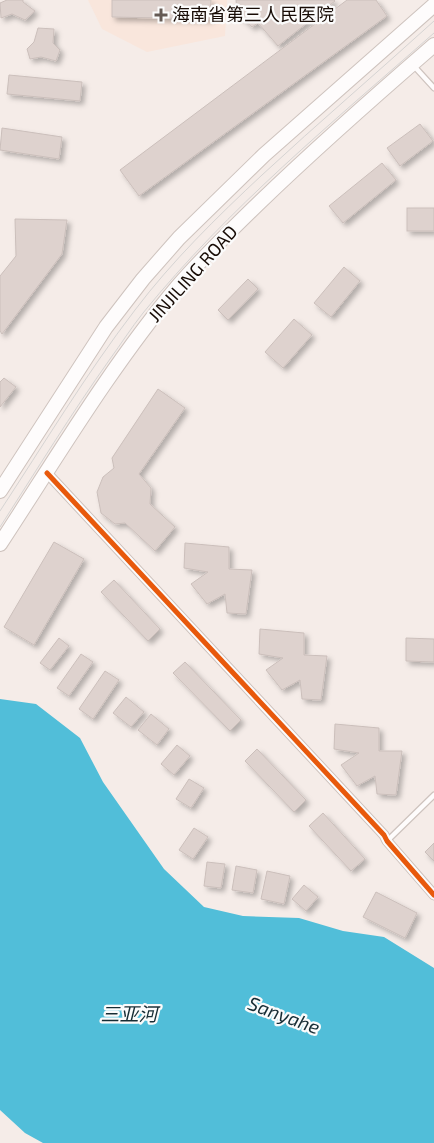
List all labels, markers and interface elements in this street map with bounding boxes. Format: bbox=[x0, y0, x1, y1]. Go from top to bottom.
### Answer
place label: 海南省第三人民医院 bbox=[172, 3, 334, 25]
marker: 海南省第三人民医院 bbox=[154, 8, 168, 22]
street label: JINJILING ROAD bbox=[143, 220, 241, 326]
water label: Sanyahe bbox=[245, 991, 323, 1039]
water label: 三亚河 bbox=[100, 1002, 161, 1025]

